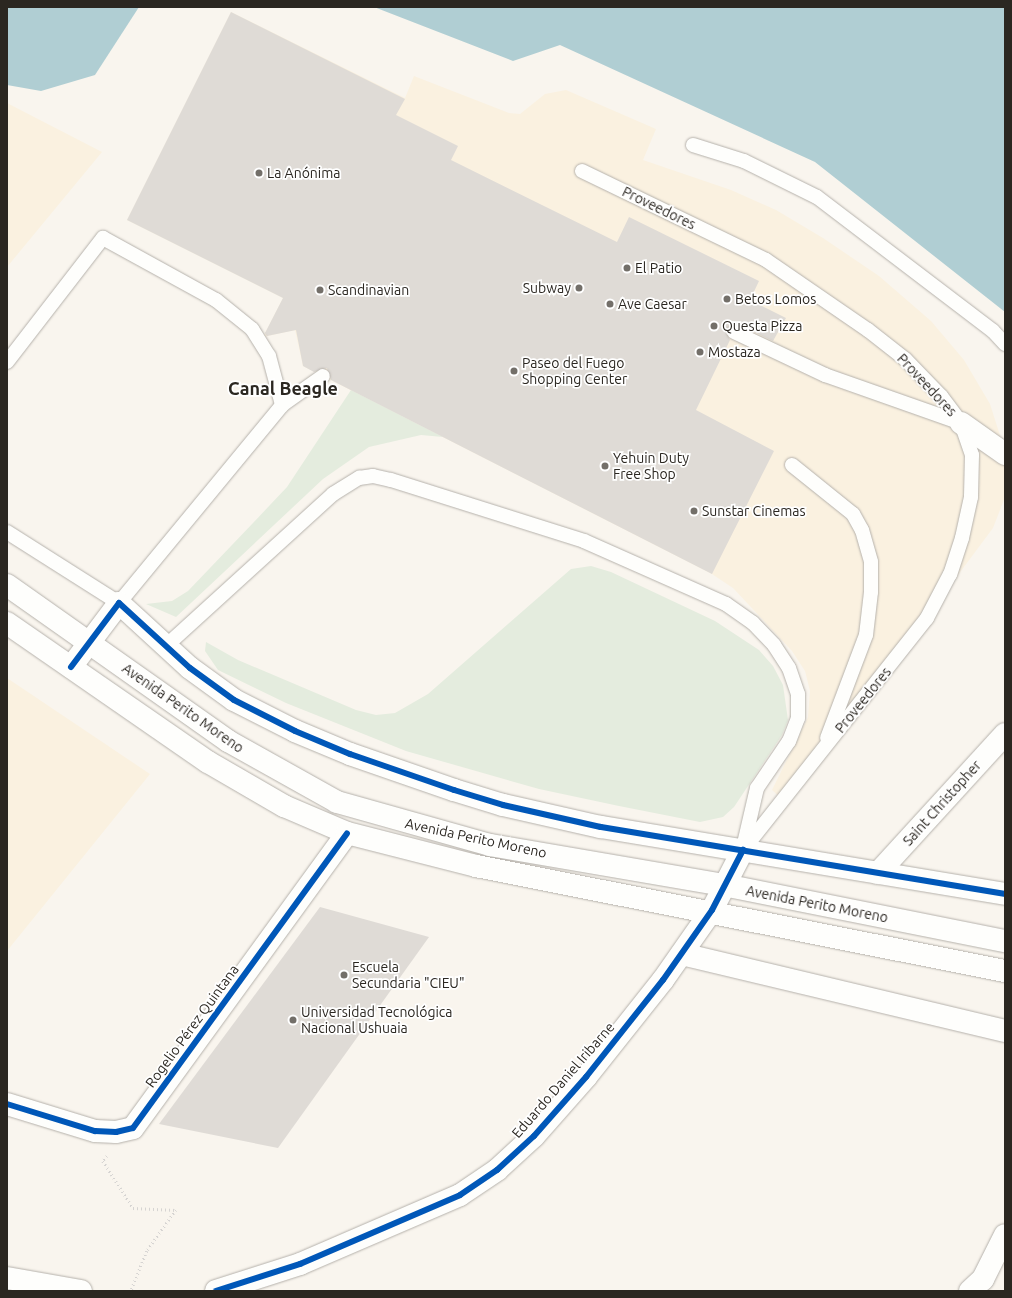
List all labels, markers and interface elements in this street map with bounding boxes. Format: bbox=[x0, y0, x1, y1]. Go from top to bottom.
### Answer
place label: La Anónima bbox=[267, 165, 340, 181]
marker: La Anónima bbox=[254, 168, 264, 178]
street label: Proveedores bbox=[620, 183, 698, 233]
place label: El Patio bbox=[635, 260, 682, 276]
marker: El Patio bbox=[622, 263, 632, 273]
place label: Subway bbox=[523, 280, 571, 296]
place label: Scandinavian bbox=[328, 282, 409, 298]
marker: Subway bbox=[574, 283, 584, 293]
marker: Scandinavian bbox=[315, 285, 325, 295]
place label: Betos Lomos bbox=[735, 291, 816, 307]
marker: Betos Lomos bbox=[722, 294, 732, 304]
place label: Ave Caesar bbox=[618, 296, 687, 312]
marker: Ave Caesar bbox=[605, 299, 615, 309]
place label: Questa Pizza bbox=[722, 318, 802, 334]
marker: Questa Pizza bbox=[709, 321, 719, 331]
place label: Mostaza bbox=[708, 344, 761, 360]
marker: Mostaza bbox=[695, 347, 705, 357]
street label: Proveedores bbox=[894, 350, 960, 420]
place label: Paseo del Fuego Shopping Center bbox=[522, 355, 627, 388]
marker: Paseo del Fuego Shopping Center bbox=[509, 366, 519, 376]
district label: Canal Beagle bbox=[228, 377, 338, 399]
place label: Yehuin Duty Free Shop bbox=[613, 450, 689, 482]
marker: Yehuin Duty Free Shop bbox=[600, 461, 610, 471]
place label: Sunstar Cinemas bbox=[702, 503, 806, 519]
marker: Sunstar Cinemas bbox=[689, 506, 699, 516]
street label: Avenida Perito Moreno bbox=[119, 660, 247, 756]
street label: Proveedores bbox=[831, 664, 895, 736]
street label: Saint Christopher bbox=[899, 757, 985, 849]
street label: Avenida Perito Moreno bbox=[404, 815, 548, 861]
street label: Avenida Perito Moreno bbox=[745, 882, 889, 926]
place label: Escuela Secundaria "CIEU" bbox=[352, 959, 465, 992]
street label: Rogelio Pérez Quintana bbox=[142, 961, 242, 1091]
marker: Escuela Secundaria "CIEU" bbox=[339, 970, 349, 980]
place label: Universidad Tecnológica Nacional Ushuaia bbox=[301, 1004, 453, 1036]
marker: Universidad Tecnológica Nacional Ushuaia bbox=[288, 1015, 298, 1025]
street label: Eduardo Daniel Iribarne bbox=[508, 1019, 618, 1141]

